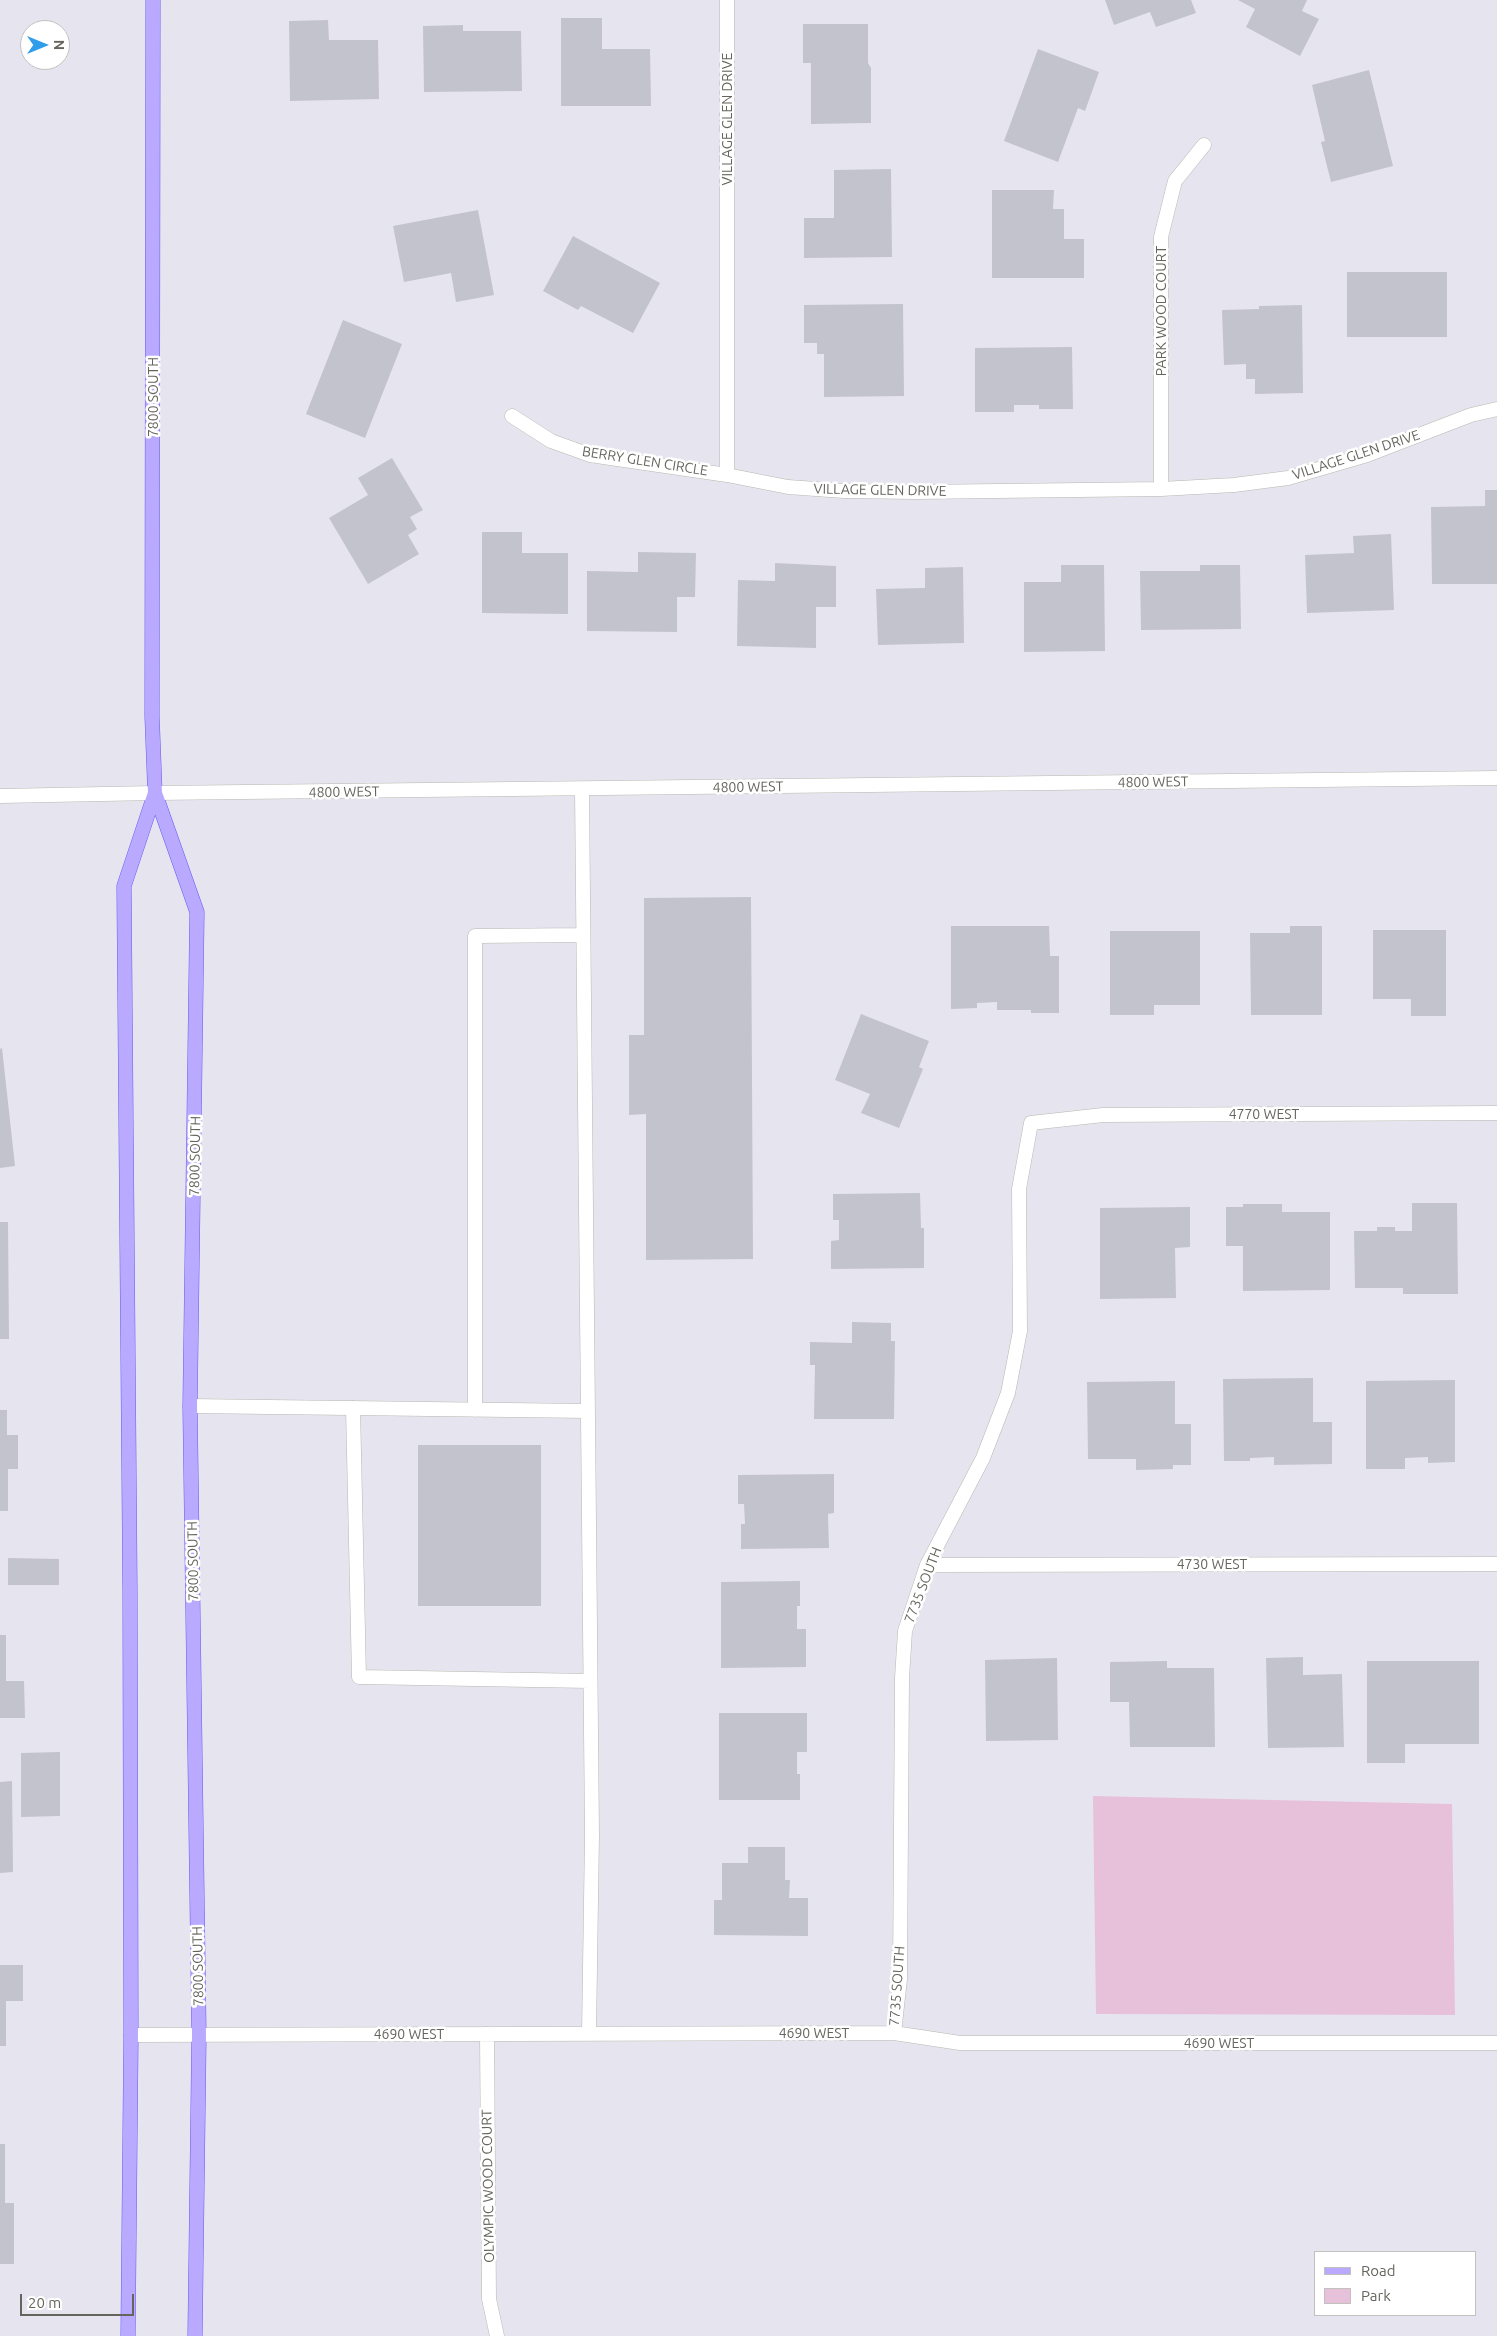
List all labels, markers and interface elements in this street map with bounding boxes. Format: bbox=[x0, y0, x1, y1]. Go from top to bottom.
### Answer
north arrow bbox=[20, 20, 70, 70]
text: N bbox=[51, 40, 67, 50]
street label: VILLAGE GLEN DRIVE bbox=[719, 53, 735, 185]
street label: PARK WOOD COURT bbox=[1153, 246, 1169, 376]
street label: 7800 SOUTH bbox=[145, 357, 161, 437]
street label: VILLAGE GLEN DRIVE bbox=[1290, 426, 1422, 484]
street label: BERRY GLEN CIRCLE bbox=[581, 443, 709, 479]
street label: VILLAGE GLEN DRIVE bbox=[813, 480, 947, 500]
street label: 4800 WEST bbox=[1118, 773, 1188, 791]
street label: 4800 WEST bbox=[713, 778, 783, 796]
street label: 4800 WEST bbox=[309, 783, 379, 801]
street label: 4770 WEST bbox=[1229, 1106, 1299, 1122]
street label: 7800 SOUTH bbox=[186, 1116, 204, 1196]
street label: 7800 SOUTH bbox=[184, 1521, 202, 1601]
street label: 7735 SOUTH bbox=[901, 1545, 945, 1625]
street label: 4730 WEST bbox=[1177, 1556, 1247, 1572]
street label: 7800 SOUTH bbox=[189, 1926, 207, 2006]
street label: 7735 SOUTH bbox=[886, 1945, 908, 2027]
street label: 4690 WEST bbox=[779, 2025, 849, 2041]
street label: 4690 WEST bbox=[374, 2026, 444, 2042]
street label: 4690 WEST bbox=[1184, 2035, 1254, 2051]
street label: OLYMPIC WOOD COURT bbox=[478, 2109, 498, 2263]
legend bbox=[1314, 2251, 1477, 2316]
text: Road bbox=[1361, 2262, 1396, 2279]
scale bar bbox=[22, 2284, 136, 2316]
text: Park bbox=[1361, 2287, 1391, 2304]
text: 20 m bbox=[28, 2294, 61, 2311]

